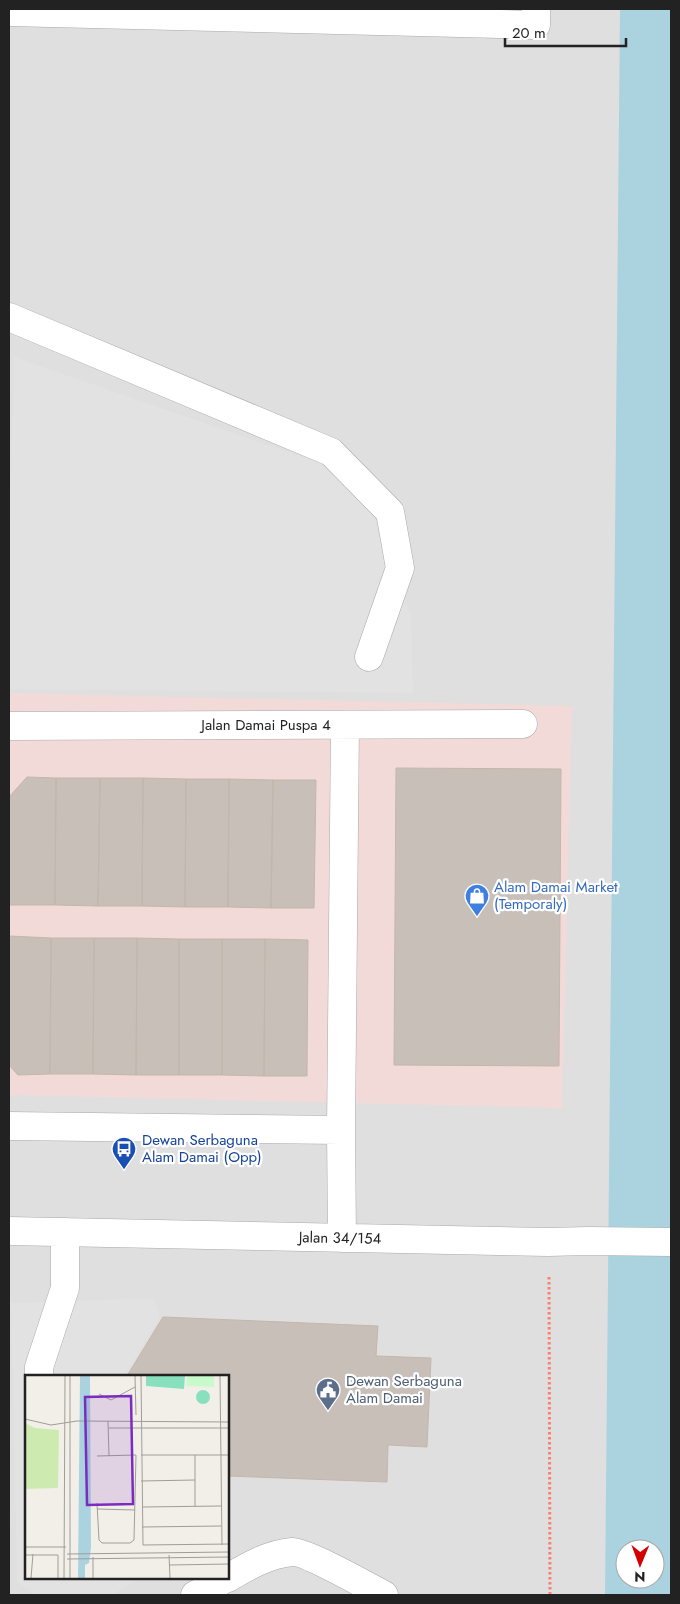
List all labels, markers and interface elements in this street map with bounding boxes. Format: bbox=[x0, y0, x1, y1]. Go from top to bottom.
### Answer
scale bar bbox=[505, 15, 626, 47]
text: 20 m bbox=[512, 22, 546, 44]
street label: Jalan Damai Puspa 4 bbox=[199, 714, 331, 736]
place label: Alam Damai Market (Temporaly) bbox=[494, 876, 618, 915]
shop icon: Alam Damai Market (Temporaly) bbox=[464, 883, 490, 917]
place label: Dewan Serbaguna Alam Damai (Opp) bbox=[142, 1129, 262, 1168]
bus stop icon: Dewan Serbaguna Alam Damai (Opp) bbox=[111, 1136, 137, 1170]
street label: Jalan 34/154 bbox=[297, 1226, 382, 1250]
place label: Dewan Serbaguna Alam Damai bbox=[346, 1370, 462, 1409]
inset map bbox=[25, 1375, 229, 1579]
public building icon: Dewan Serbaguna Alam Damai bbox=[315, 1377, 341, 1411]
north arrow bbox=[615, 1539, 665, 1589]
text: N bbox=[634, 1567, 646, 1587]

